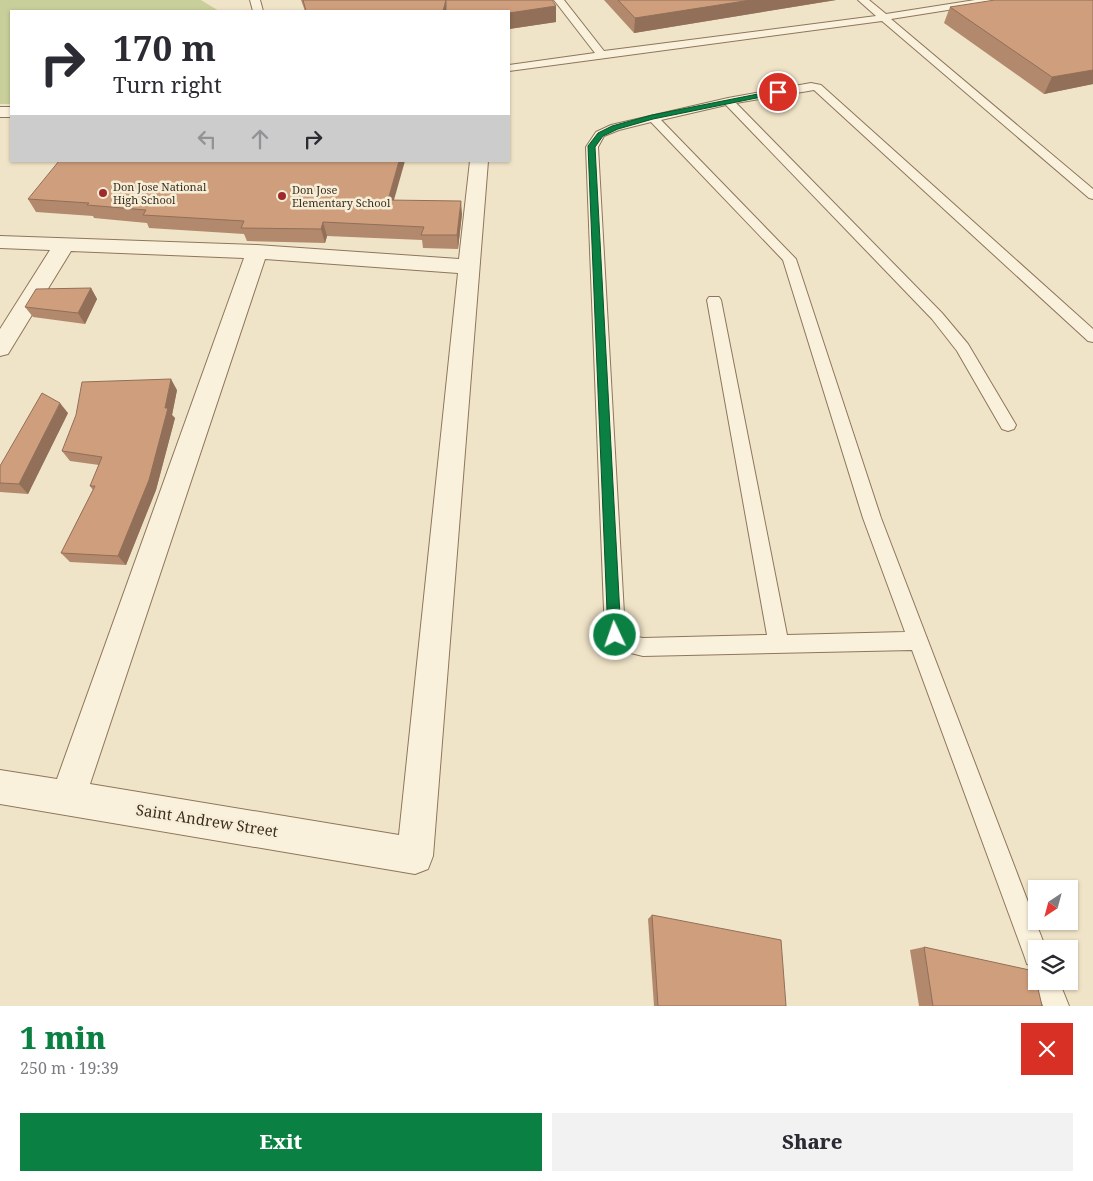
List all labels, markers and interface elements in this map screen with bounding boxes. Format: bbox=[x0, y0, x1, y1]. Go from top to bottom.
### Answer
text: 170 m bbox=[113, 24, 216, 71]
icon: right bbox=[30, 30, 95, 95]
text: Turn right bbox=[113, 69, 222, 99]
pin bbox=[757, 71, 799, 113]
icon: arrive bbox=[764, 78, 792, 106]
icon: left bbox=[193, 125, 221, 153]
icon: ahead bbox=[246, 125, 274, 153]
icon: right bbox=[299, 125, 327, 153]
place label: Don Jose National High School bbox=[113, 179, 207, 207]
place label: Don Jose Elementary School bbox=[292, 182, 391, 210]
marker: Don Jose National High School bbox=[97, 187, 109, 199]
marker: Don Jose Elementary School bbox=[276, 190, 288, 202]
position arrow bbox=[588, 608, 640, 660]
street label: Saint Andrew Street bbox=[135, 799, 280, 841]
north arrow bbox=[1028, 880, 1078, 930]
map controls bbox=[1028, 880, 1078, 990]
button: layers bbox=[1028, 940, 1078, 990]
text: 1 min bbox=[20, 1017, 106, 1058]
button: close bbox=[1021, 1023, 1073, 1075]
text: 250 m · 19:39 bbox=[20, 1057, 119, 1079]
button: Exit bbox=[20, 1113, 542, 1171]
button: Share bbox=[552, 1113, 1073, 1171]

